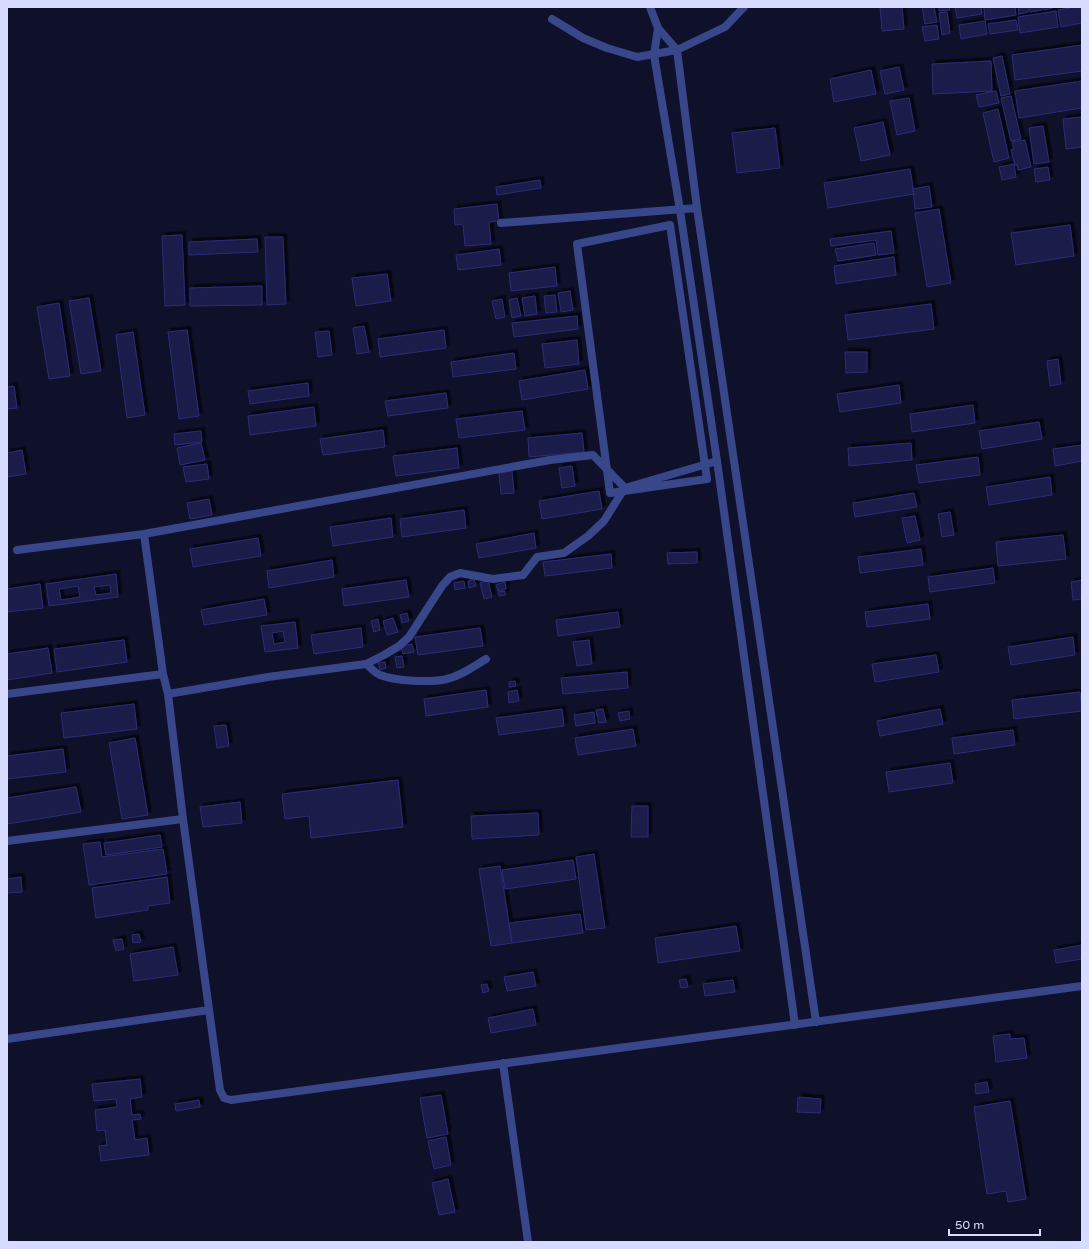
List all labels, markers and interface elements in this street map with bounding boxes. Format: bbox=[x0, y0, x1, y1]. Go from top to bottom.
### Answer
scale bar bbox=[949, 1211, 1040, 1237]
text: 50 m bbox=[955, 1218, 984, 1232]

